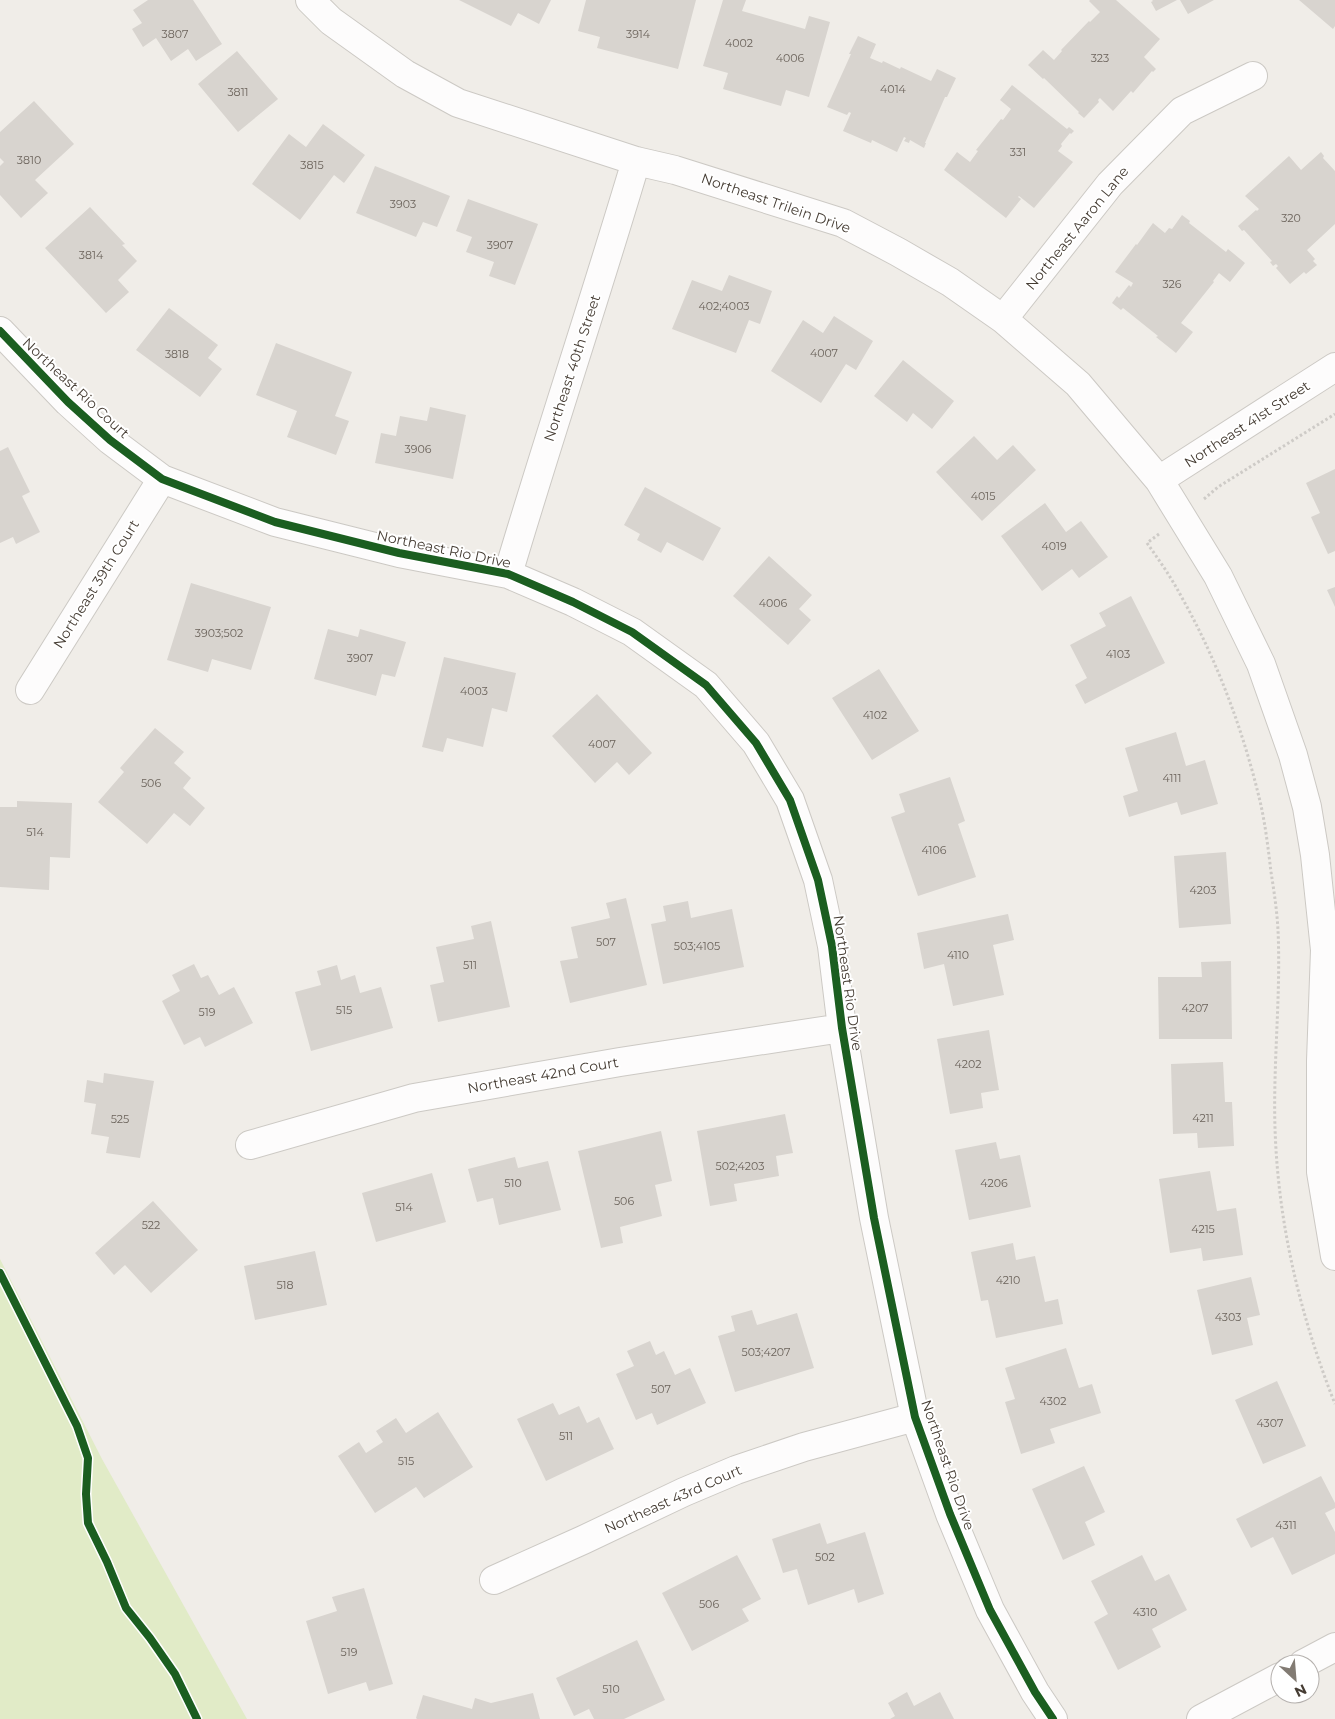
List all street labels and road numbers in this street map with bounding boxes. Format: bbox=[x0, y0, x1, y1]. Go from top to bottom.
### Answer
street label: Northeast Aaron Lane bbox=[1022, 163, 1132, 293]
street label: Northeast Trilein Drive bbox=[699, 169, 853, 237]
street label: Northeast 40th Street bbox=[540, 292, 604, 444]
street label: Northeast Rio Court bbox=[19, 334, 133, 442]
street label: Northeast 41st Street bbox=[1181, 376, 1314, 471]
street label: Northeast 39th Court bbox=[49, 516, 143, 652]
street label: Northeast Rio Drive bbox=[375, 526, 513, 572]
street label: Northeast Rio Drive bbox=[830, 914, 866, 1052]
street label: Northeast 42nd Court bbox=[466, 1053, 620, 1097]
street label: Northeast Rio Drive bbox=[917, 1397, 979, 1533]
street label: Northeast 43rd Court bbox=[601, 1460, 745, 1537]

